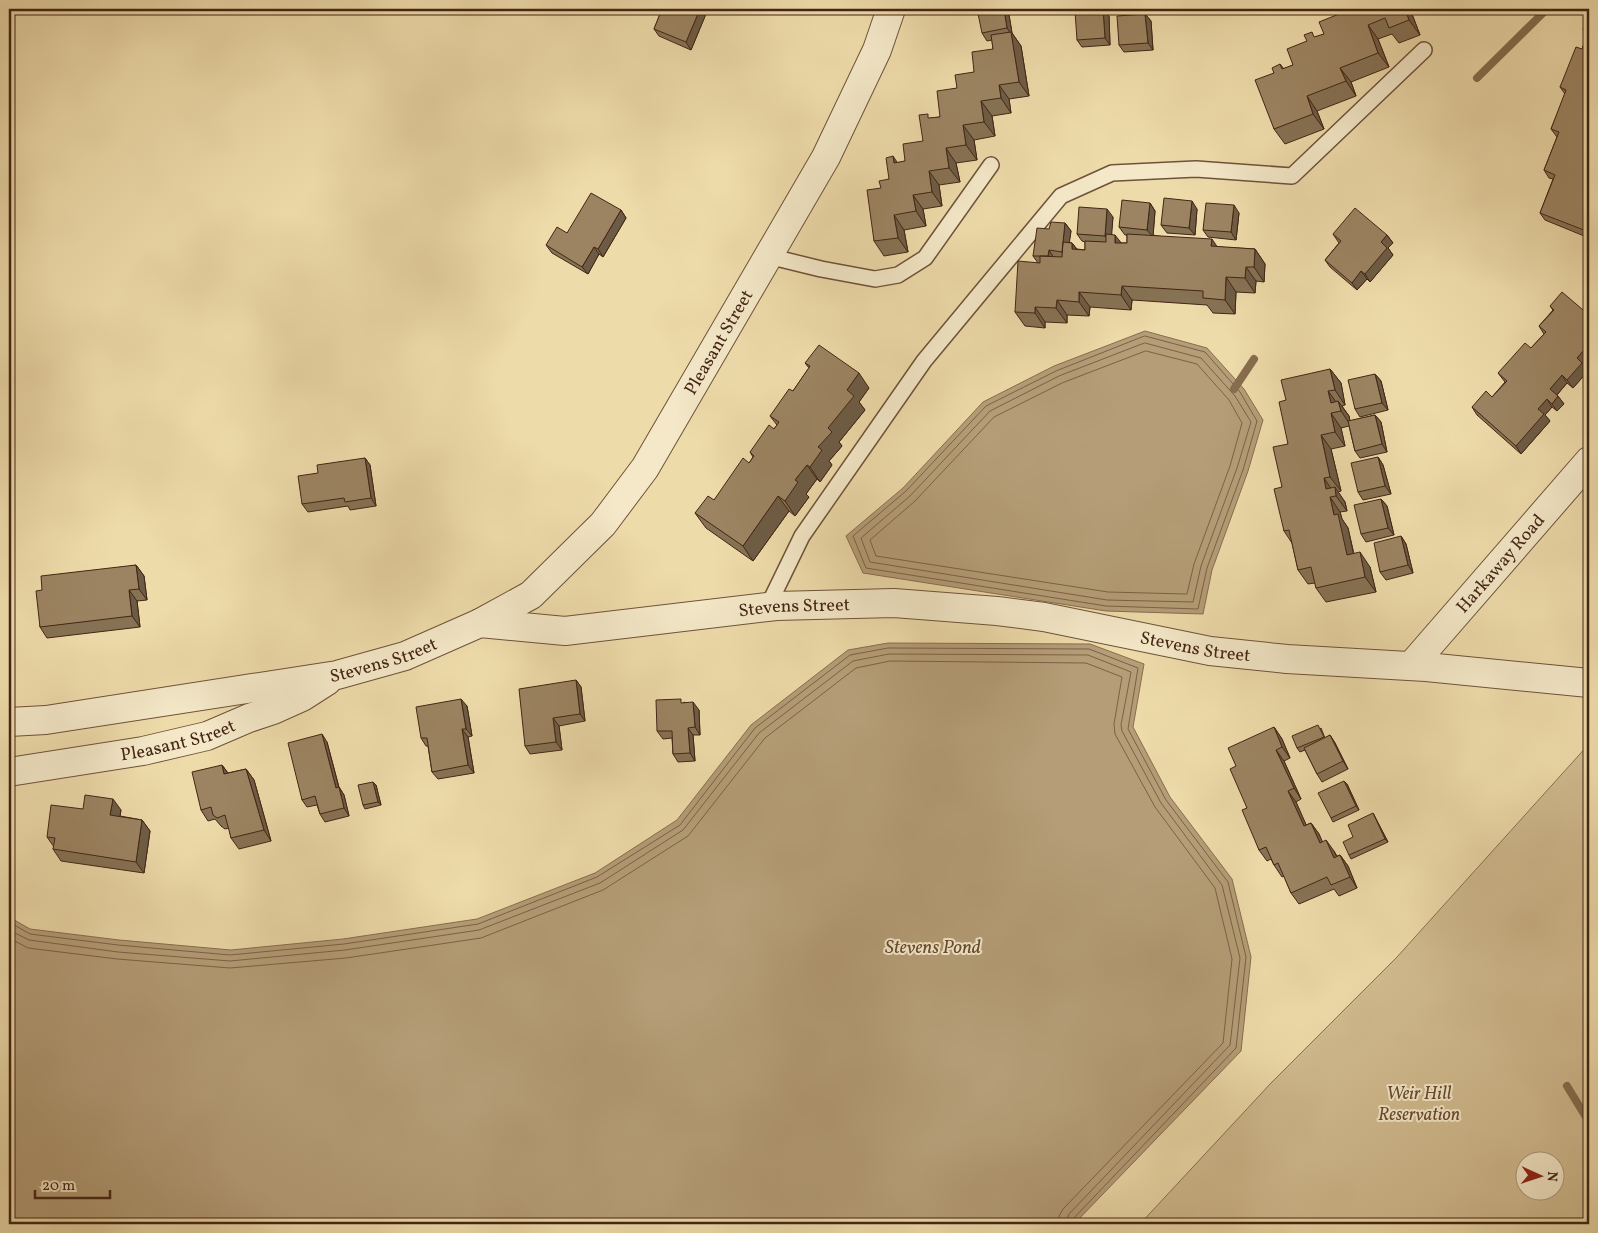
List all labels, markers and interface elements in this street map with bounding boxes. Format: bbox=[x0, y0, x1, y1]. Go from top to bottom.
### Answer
street label: Pleasant Street bbox=[679, 286, 760, 400]
street label: Harkaway Road bbox=[1451, 509, 1551, 619]
street label: Stevens Street bbox=[737, 593, 850, 624]
street label: Stevens Street bbox=[1138, 626, 1252, 669]
street label: Stevens Street bbox=[328, 632, 441, 690]
street label: Pleasant Street bbox=[119, 714, 240, 768]
water label: Stevens Pond bbox=[885, 935, 981, 961]
park label: Weir Hill Reservation bbox=[1378, 1082, 1460, 1128]
north arrow bbox=[1516, 1150, 1566, 1200]
scale bar bbox=[35, 1168, 110, 1200]
text: N bbox=[1542, 1171, 1561, 1182]
text: 20 m bbox=[42, 1176, 75, 1197]

